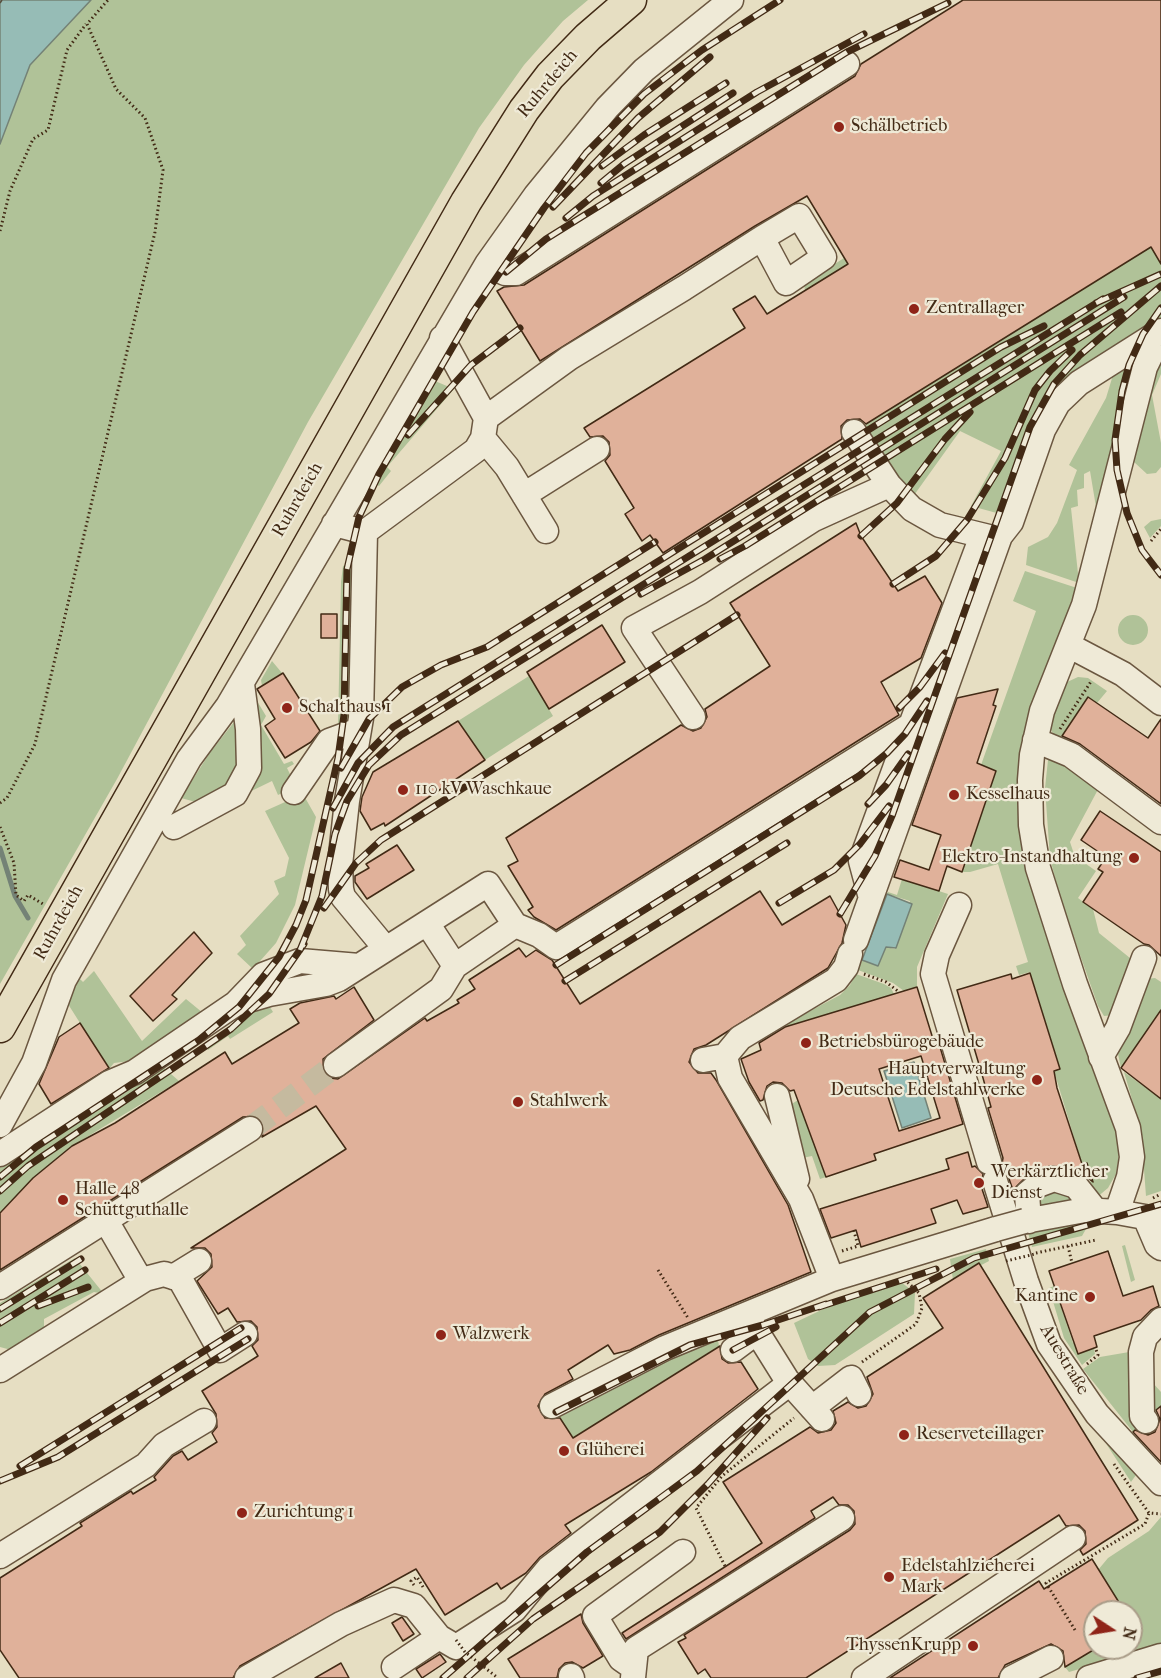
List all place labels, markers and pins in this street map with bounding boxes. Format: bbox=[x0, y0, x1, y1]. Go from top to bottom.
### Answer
place label: Schälbetrieb bbox=[851, 116, 947, 138]
marker: Schälbetrieb bbox=[832, 120, 846, 134]
place label: Zentrallager bbox=[926, 298, 1024, 320]
marker: Zentrallager bbox=[907, 302, 921, 316]
place label: Schalthaus 1 bbox=[299, 697, 391, 719]
marker: Schalthaus 1 bbox=[280, 701, 294, 715]
place label: 110 kV Waschkaue bbox=[415, 779, 552, 801]
marker: 110 kV Waschkaue bbox=[396, 783, 410, 797]
place label: Kesselhaus bbox=[966, 784, 1050, 806]
marker: Kesselhaus bbox=[947, 788, 961, 802]
place label: Elektro-Instandhaltung bbox=[941, 847, 1122, 869]
marker: Elektro-Instandhaltung bbox=[1127, 851, 1141, 865]
place label: Betriebsbürogebäude bbox=[818, 1032, 984, 1054]
marker: Betriebsbürogebäude bbox=[799, 1036, 813, 1050]
place label: Hauptverwaltung Deutsche Edelstahlwerke bbox=[830, 1059, 1025, 1102]
marker: Hauptverwaltung Deutsche Edelstahlwerke bbox=[1030, 1073, 1044, 1087]
place label: Stahlwerk bbox=[530, 1091, 608, 1113]
marker: Stahlwerk bbox=[511, 1095, 525, 1109]
place label: Werkärztlicher Dienst bbox=[991, 1162, 1108, 1204]
marker: Werkärztlicher Dienst bbox=[972, 1176, 986, 1190]
place label: Halle 48 Schüttguthalle bbox=[75, 1179, 189, 1222]
marker: Halle 48 Schüttguthalle bbox=[56, 1193, 70, 1207]
place label: Kantine bbox=[1015, 1286, 1078, 1308]
marker: Kantine bbox=[1083, 1290, 1097, 1304]
place label: Walzwerk bbox=[453, 1324, 529, 1346]
marker: Walzwerk bbox=[434, 1328, 448, 1342]
place label: Reserveteillager bbox=[916, 1424, 1044, 1446]
marker: Reserveteillager bbox=[897, 1428, 911, 1442]
place label: Glüherei bbox=[576, 1440, 644, 1462]
marker: Glüherei bbox=[557, 1444, 571, 1458]
place label: Zurichtung 1 bbox=[254, 1502, 354, 1524]
marker: Zurichtung 1 bbox=[235, 1506, 249, 1520]
place label: Edelstahlzieherei Mark bbox=[901, 1556, 1035, 1598]
marker: Edelstahlzieherei Mark bbox=[882, 1570, 896, 1584]
place label: ThyssenKrupp bbox=[846, 1635, 961, 1657]
marker: ThyssenKrupp bbox=[966, 1639, 980, 1653]

